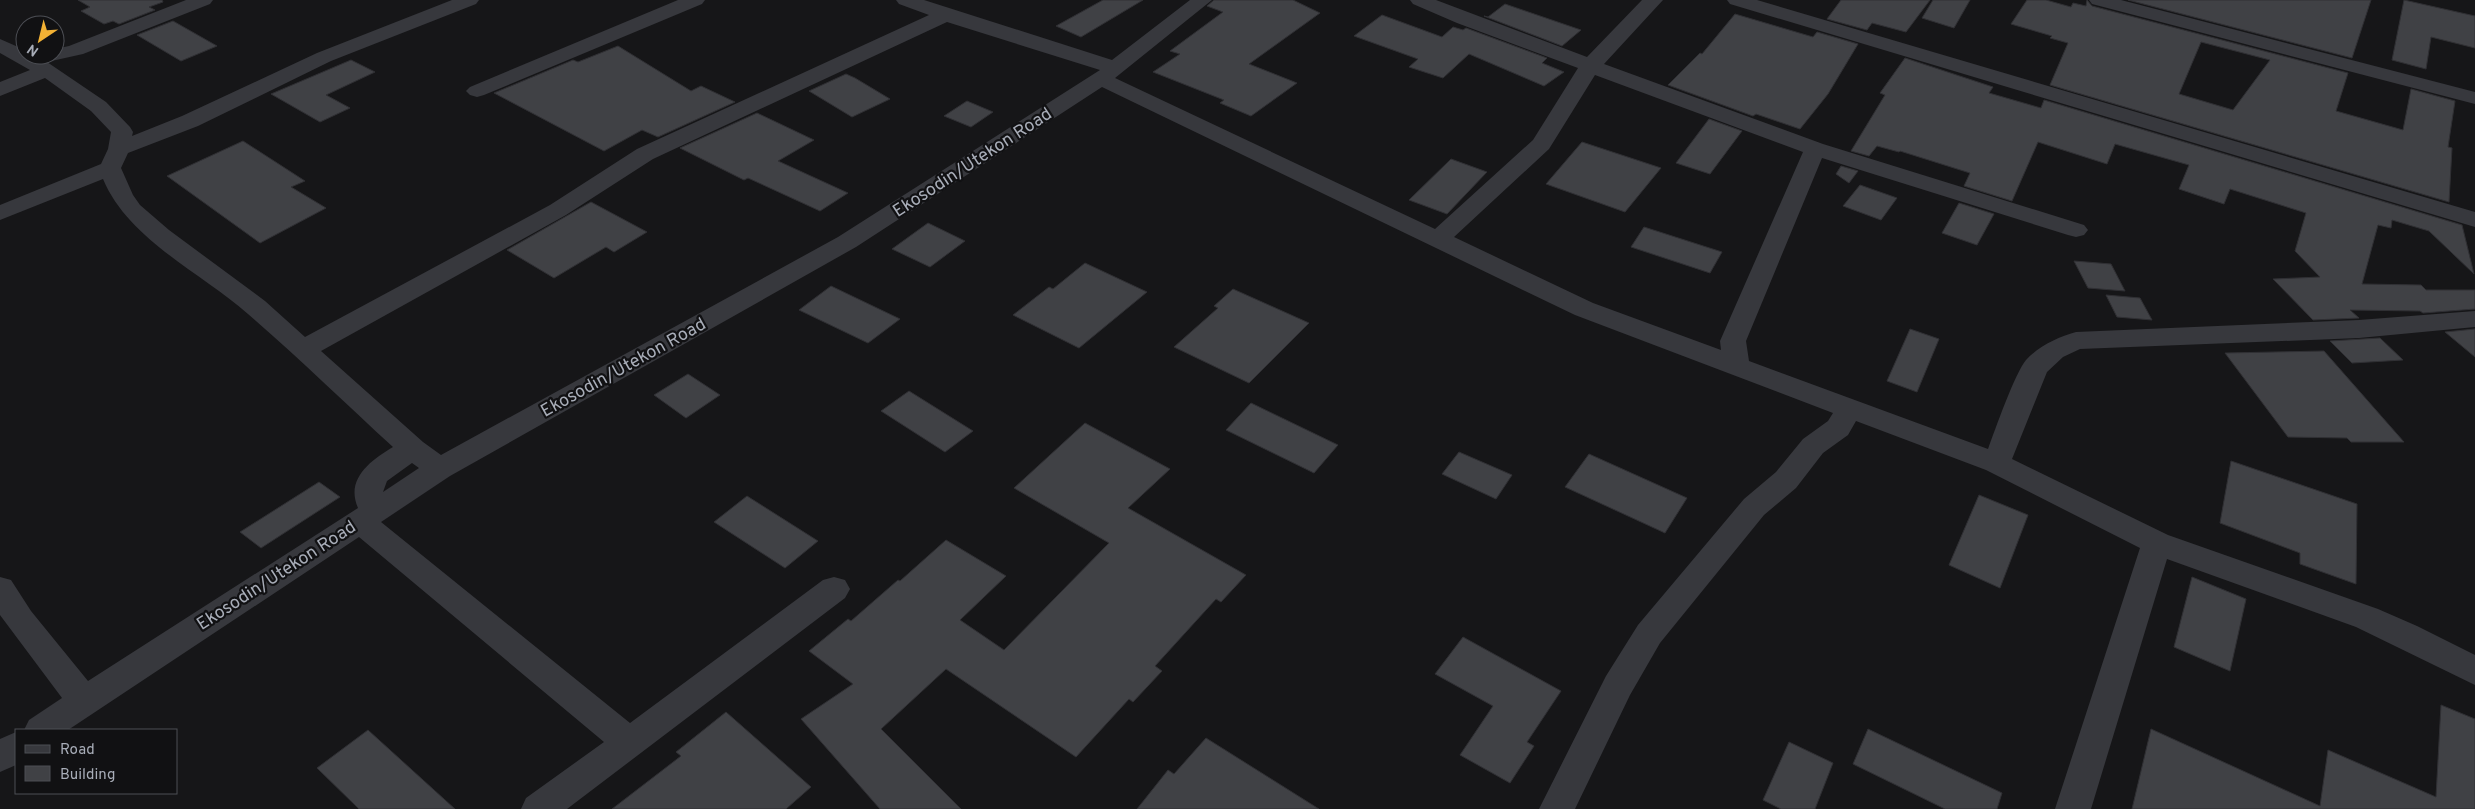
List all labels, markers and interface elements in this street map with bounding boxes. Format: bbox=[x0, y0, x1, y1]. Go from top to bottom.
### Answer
north arrow bbox=[15, 15, 65, 65]
text: N bbox=[24, 40, 42, 59]
street label: Ekosodin/Utekon Road bbox=[889, 103, 1057, 223]
street label: Ekosodin/Utekon Road bbox=[537, 313, 710, 423]
street label: Ekosodin/Utekon Road bbox=[193, 516, 361, 636]
legend bbox=[15, 729, 178, 794]
text: Road bbox=[60, 741, 95, 760]
text: Building bbox=[60, 766, 115, 785]

